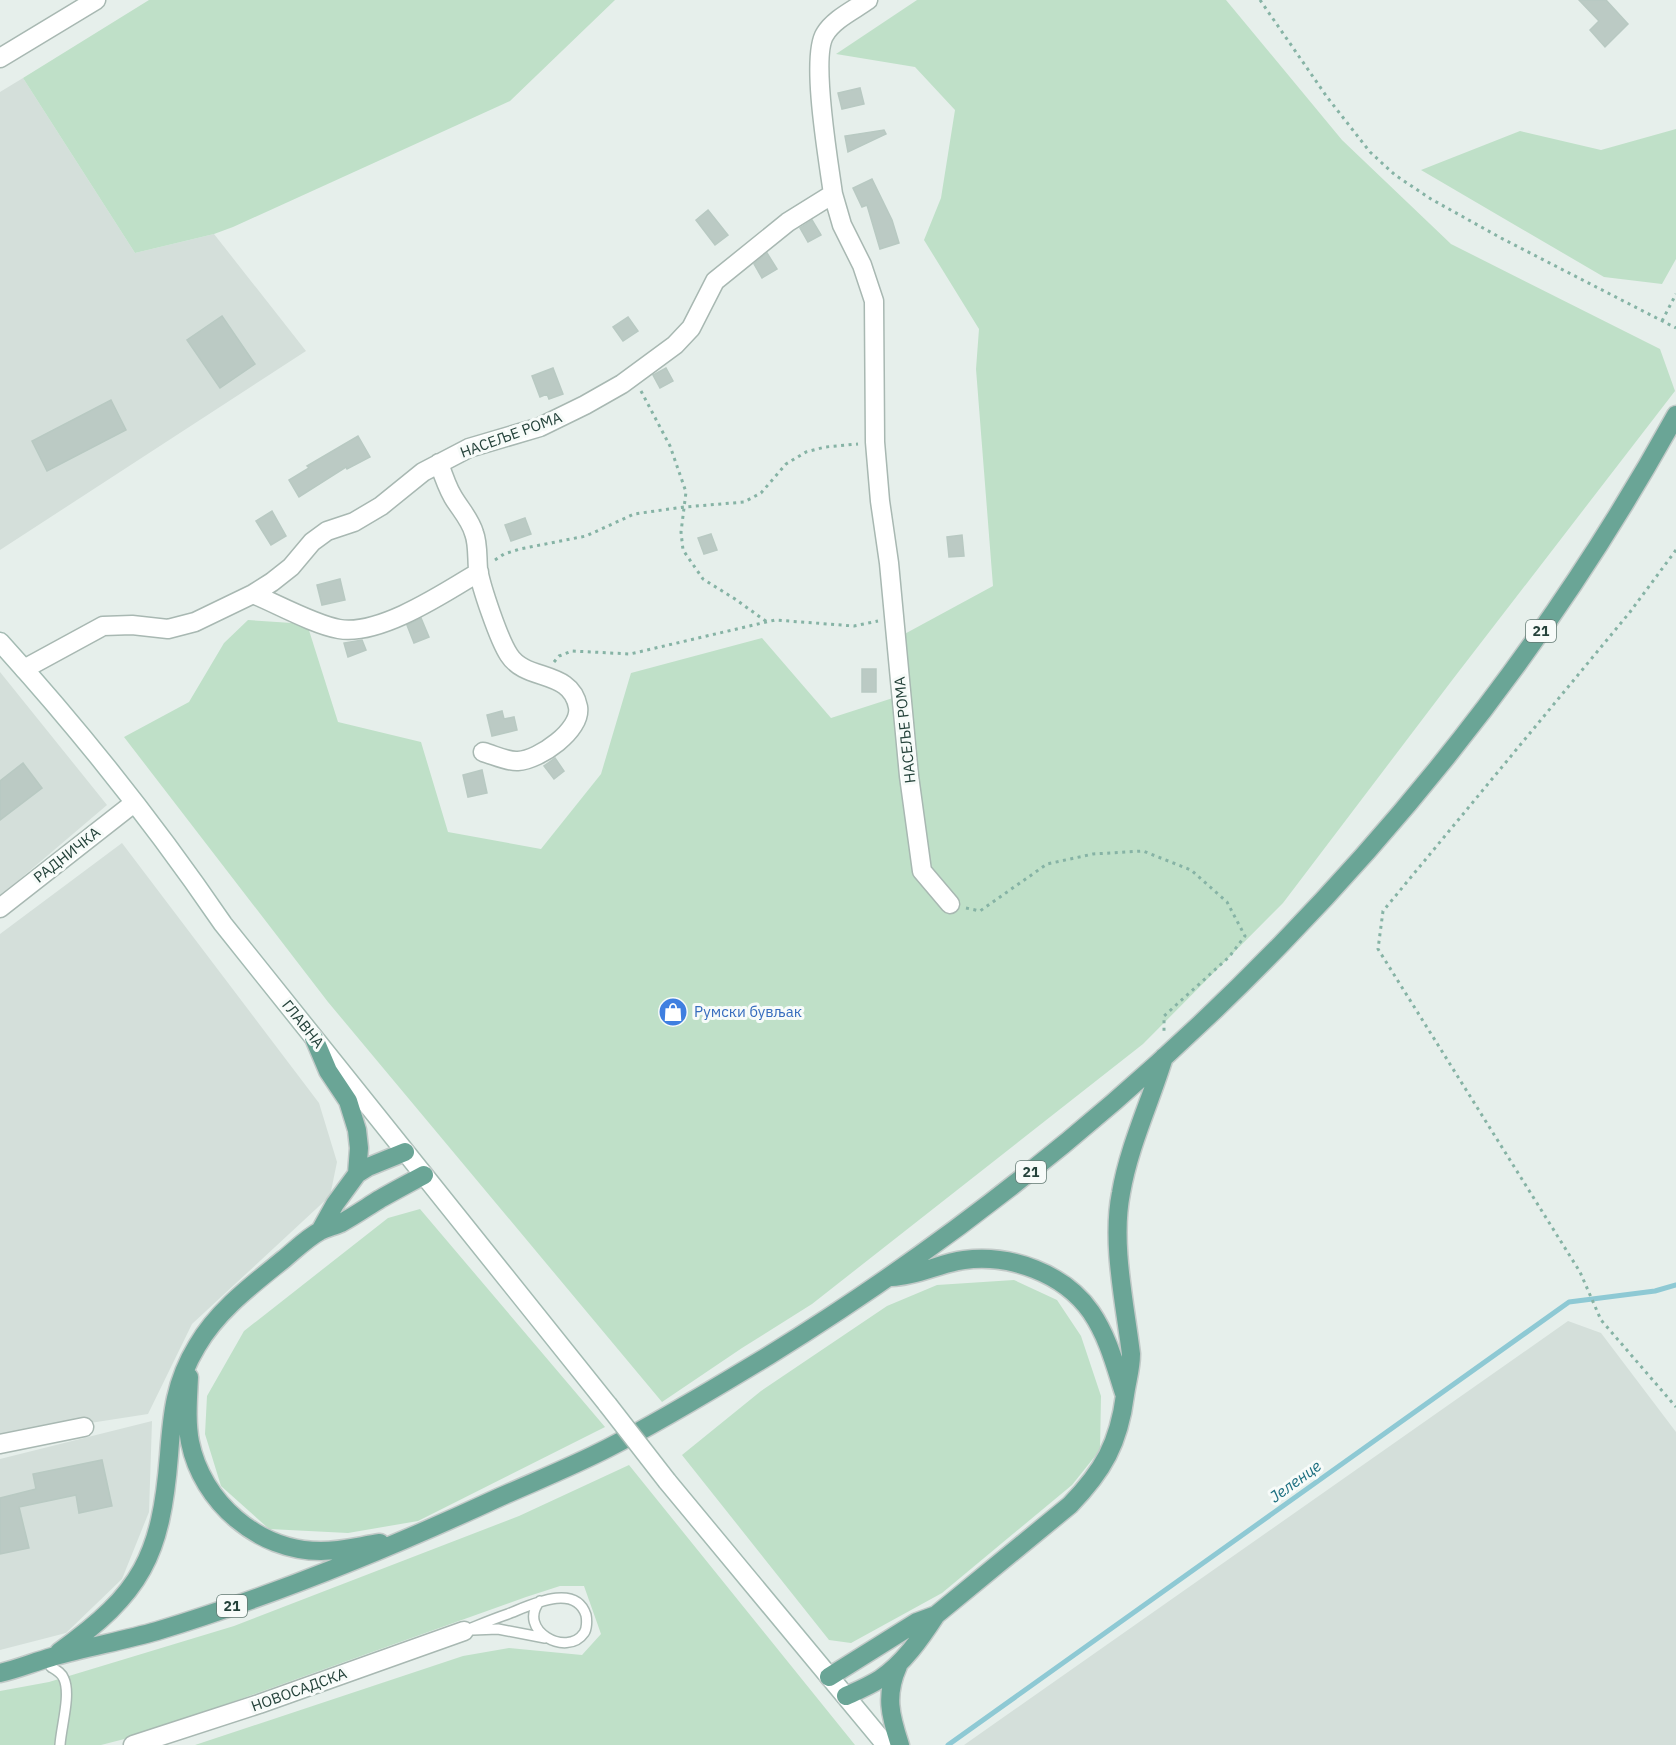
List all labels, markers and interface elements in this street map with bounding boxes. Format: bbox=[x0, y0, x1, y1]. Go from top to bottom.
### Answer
street label: НАСЕЉЕ РОМА bbox=[457, 407, 565, 462]
road number: 21 bbox=[1526, 620, 1556, 642]
street label: НАСЕЉЕ РОМА bbox=[889, 675, 920, 784]
street label: РАДНИЧКА bbox=[29, 822, 104, 887]
street label: ГЛАВНА bbox=[278, 996, 329, 1052]
shop icon: Румски бувљак bbox=[657, 996, 689, 1028]
place label: Румски бувљак bbox=[694, 1002, 802, 1021]
road number: 21 bbox=[1016, 1161, 1046, 1183]
water label: Јеленце bbox=[1265, 1456, 1325, 1506]
road number: 21 bbox=[217, 1595, 247, 1617]
street label: НОВОСАДСКА bbox=[248, 1663, 350, 1716]

